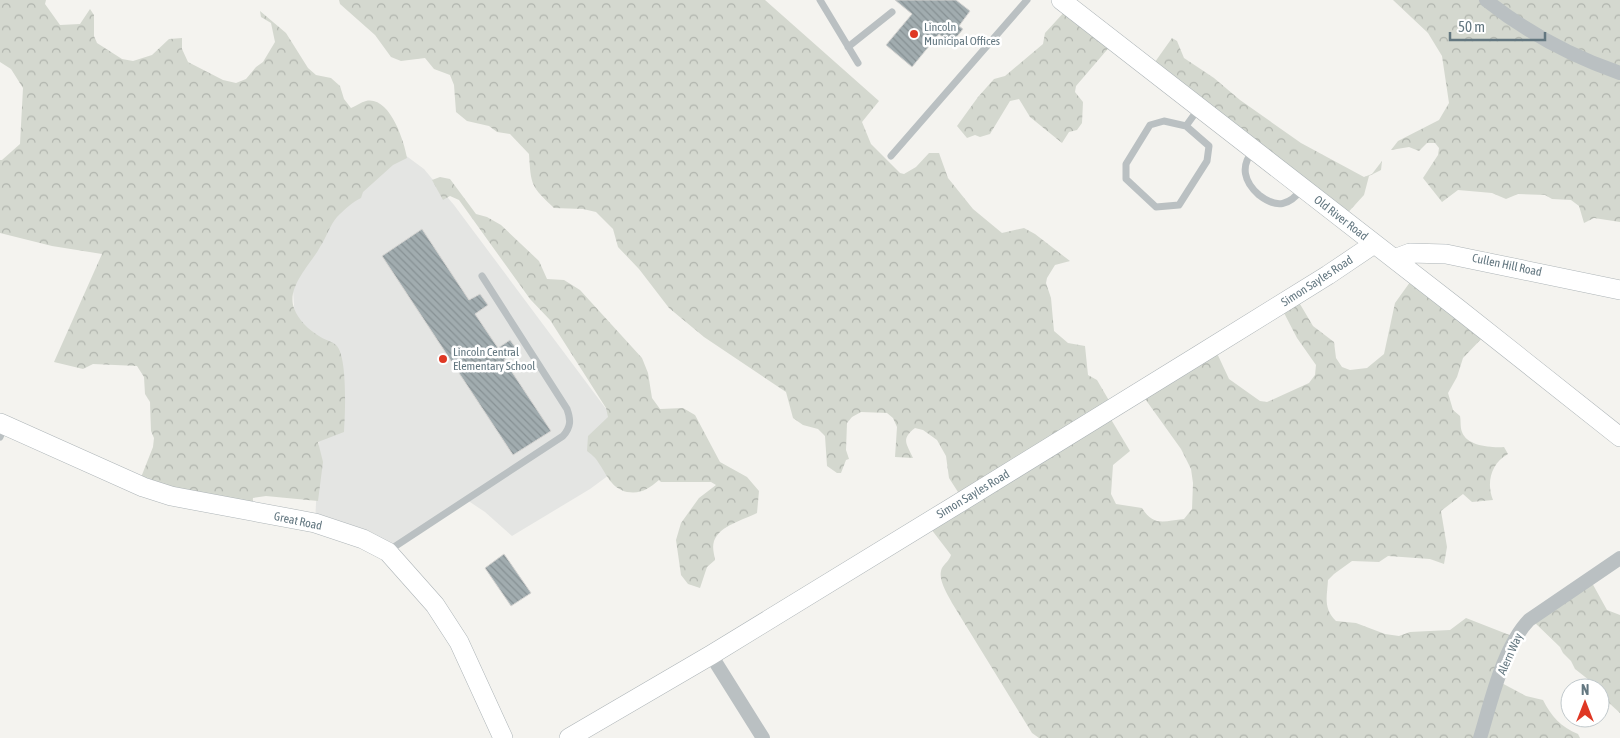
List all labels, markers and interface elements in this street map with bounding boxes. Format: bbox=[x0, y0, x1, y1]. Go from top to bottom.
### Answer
scale bar bbox=[1450, 10, 1545, 42]
text: 50 m bbox=[1458, 18, 1485, 35]
place label: Lincoln Municipal Offices bbox=[924, 20, 1000, 48]
marker: Lincoln Municipal Offices bbox=[908, 28, 920, 40]
street label: Old River Road bbox=[1311, 193, 1371, 243]
street label: Cullen Hill Road bbox=[1471, 251, 1543, 279]
street label: Simon Sayles Road bbox=[1279, 253, 1355, 309]
place label: Lincoln Central Elementary School bbox=[453, 345, 536, 373]
marker: Lincoln Central Elementary School bbox=[437, 353, 449, 365]
street label: Simon Sayles Road bbox=[934, 467, 1012, 521]
street label: Great Road bbox=[273, 509, 323, 533]
street label: Alern Way bbox=[1495, 631, 1525, 677]
north arrow bbox=[1560, 678, 1610, 728]
text: N bbox=[1581, 682, 1589, 698]

